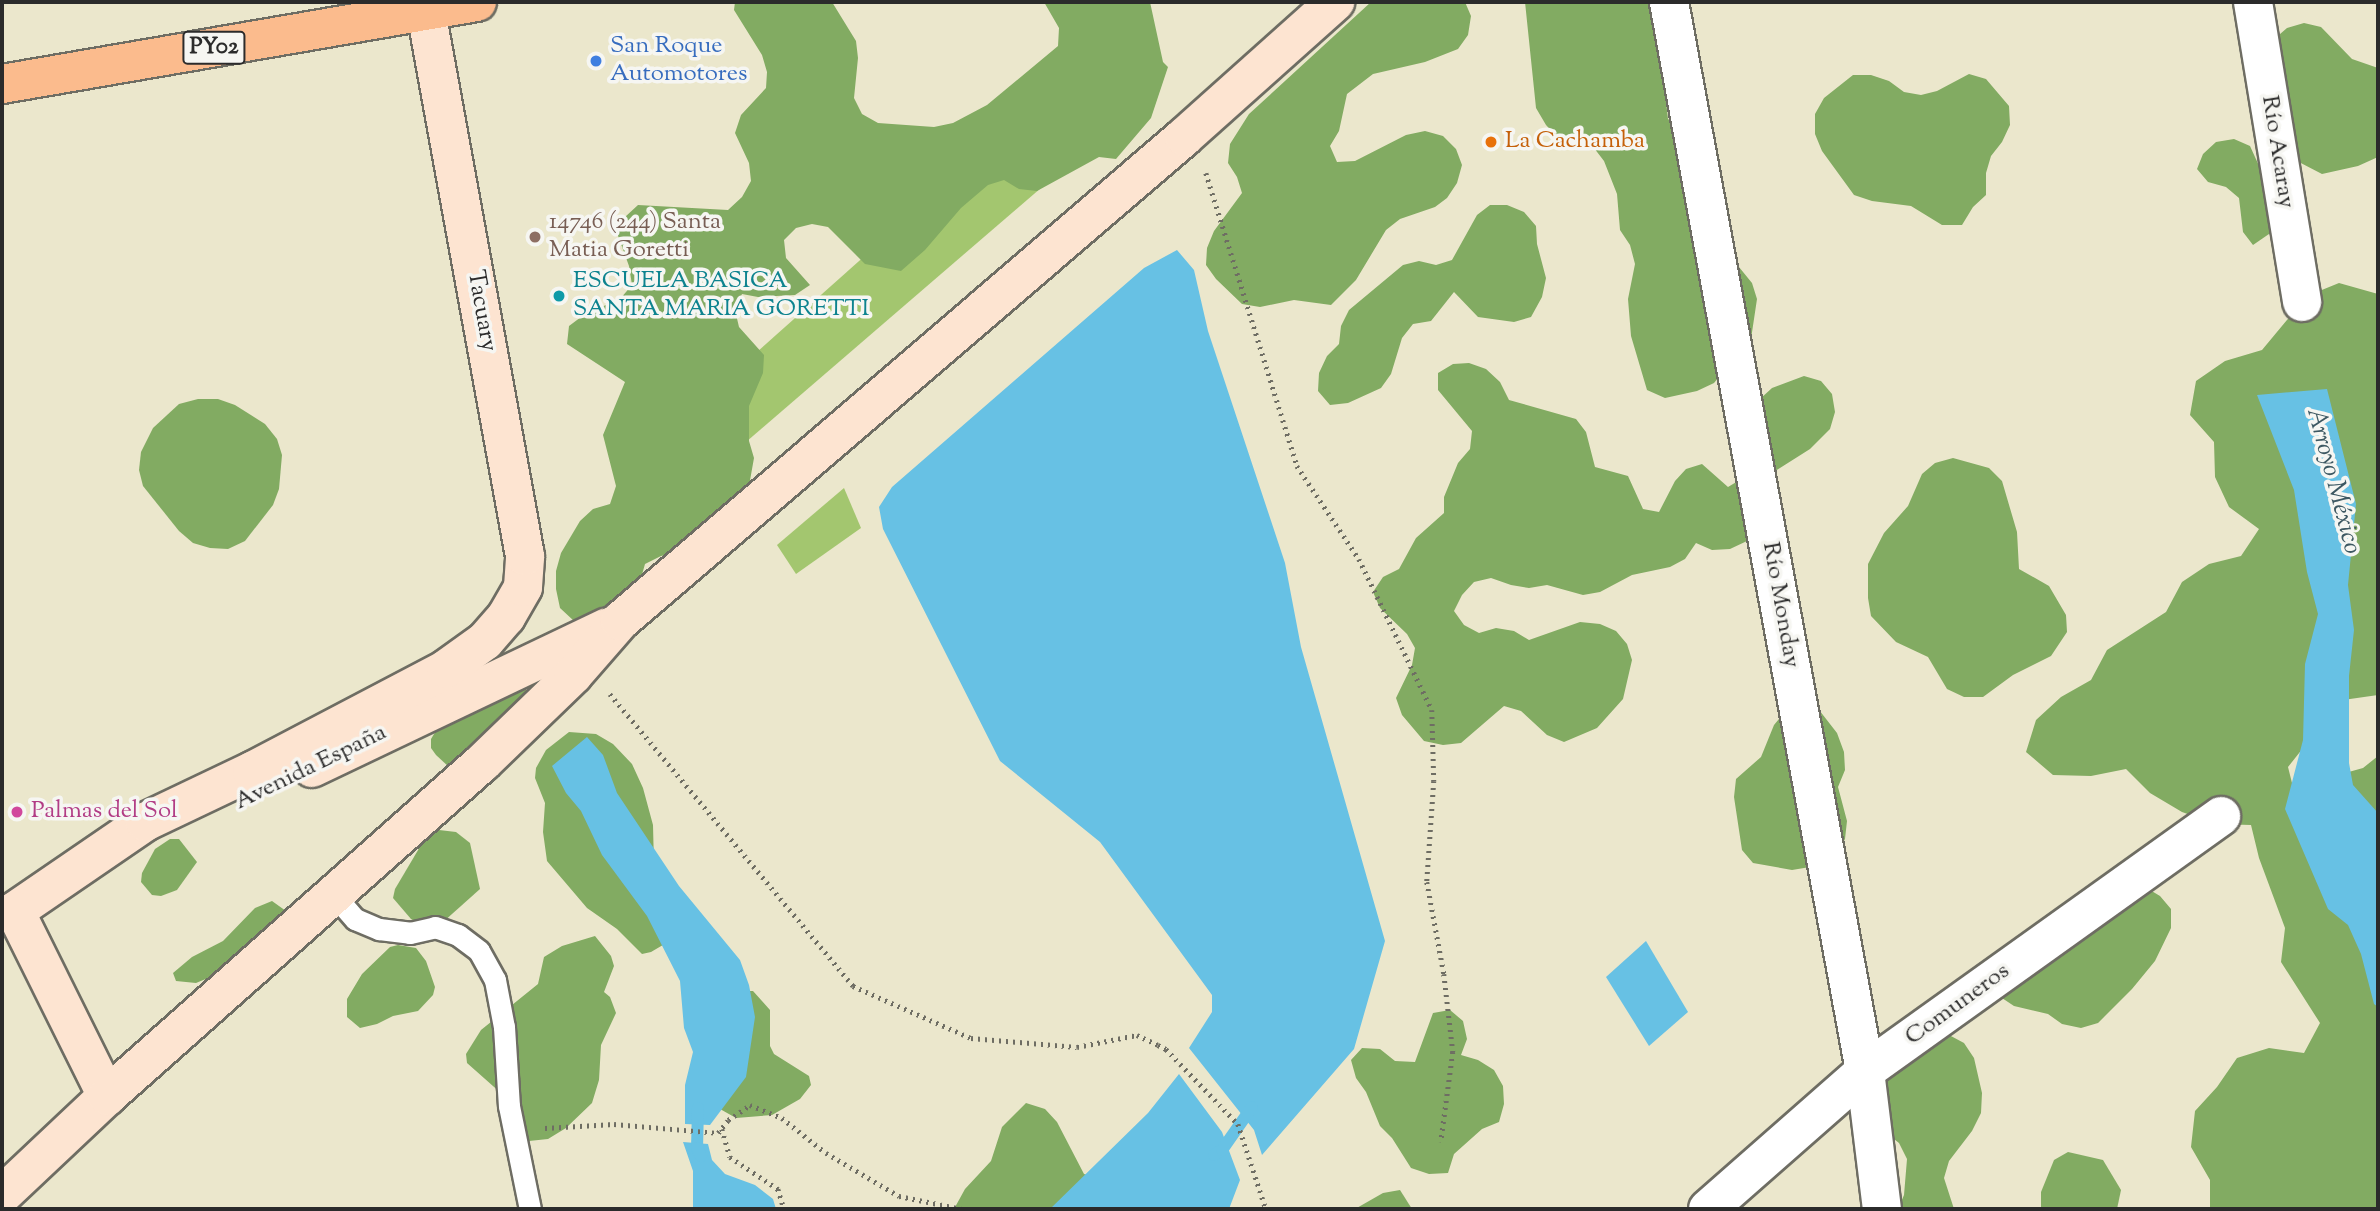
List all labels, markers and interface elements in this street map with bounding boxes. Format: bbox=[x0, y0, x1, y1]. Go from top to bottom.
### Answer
road number: PY02 bbox=[181, 28, 247, 68]
place label: San Roque Automotores bbox=[610, 33, 747, 89]
marker: San Roque Automotores bbox=[588, 53, 604, 69]
street label: Río Acaray bbox=[2254, 94, 2300, 210]
place label: La Cachamba bbox=[1505, 128, 1645, 156]
marker: La Cachamba bbox=[1483, 134, 1499, 150]
place label: 14746 (244) Santa Matia Goretti bbox=[549, 209, 721, 265]
marker: 14746 (244) Santa Matia Goretti bbox=[527, 229, 543, 245]
street label: Tacuary bbox=[460, 268, 502, 354]
place label: ESCUELA BASICA SANTA MARIA GORETTI bbox=[573, 268, 869, 324]
marker: ESCUELA BASICA SANTA MARIA GORETTI bbox=[551, 288, 567, 304]
water label: Arroyo México bbox=[2298, 404, 2368, 558]
street label: Río Monday bbox=[1755, 540, 1805, 670]
street label: Avenida España bbox=[230, 719, 392, 817]
place label: Palmas del Sol bbox=[31, 798, 178, 826]
marker: Palmas del Sol bbox=[9, 804, 25, 820]
street label: Comuneros bbox=[1900, 958, 2016, 1052]

